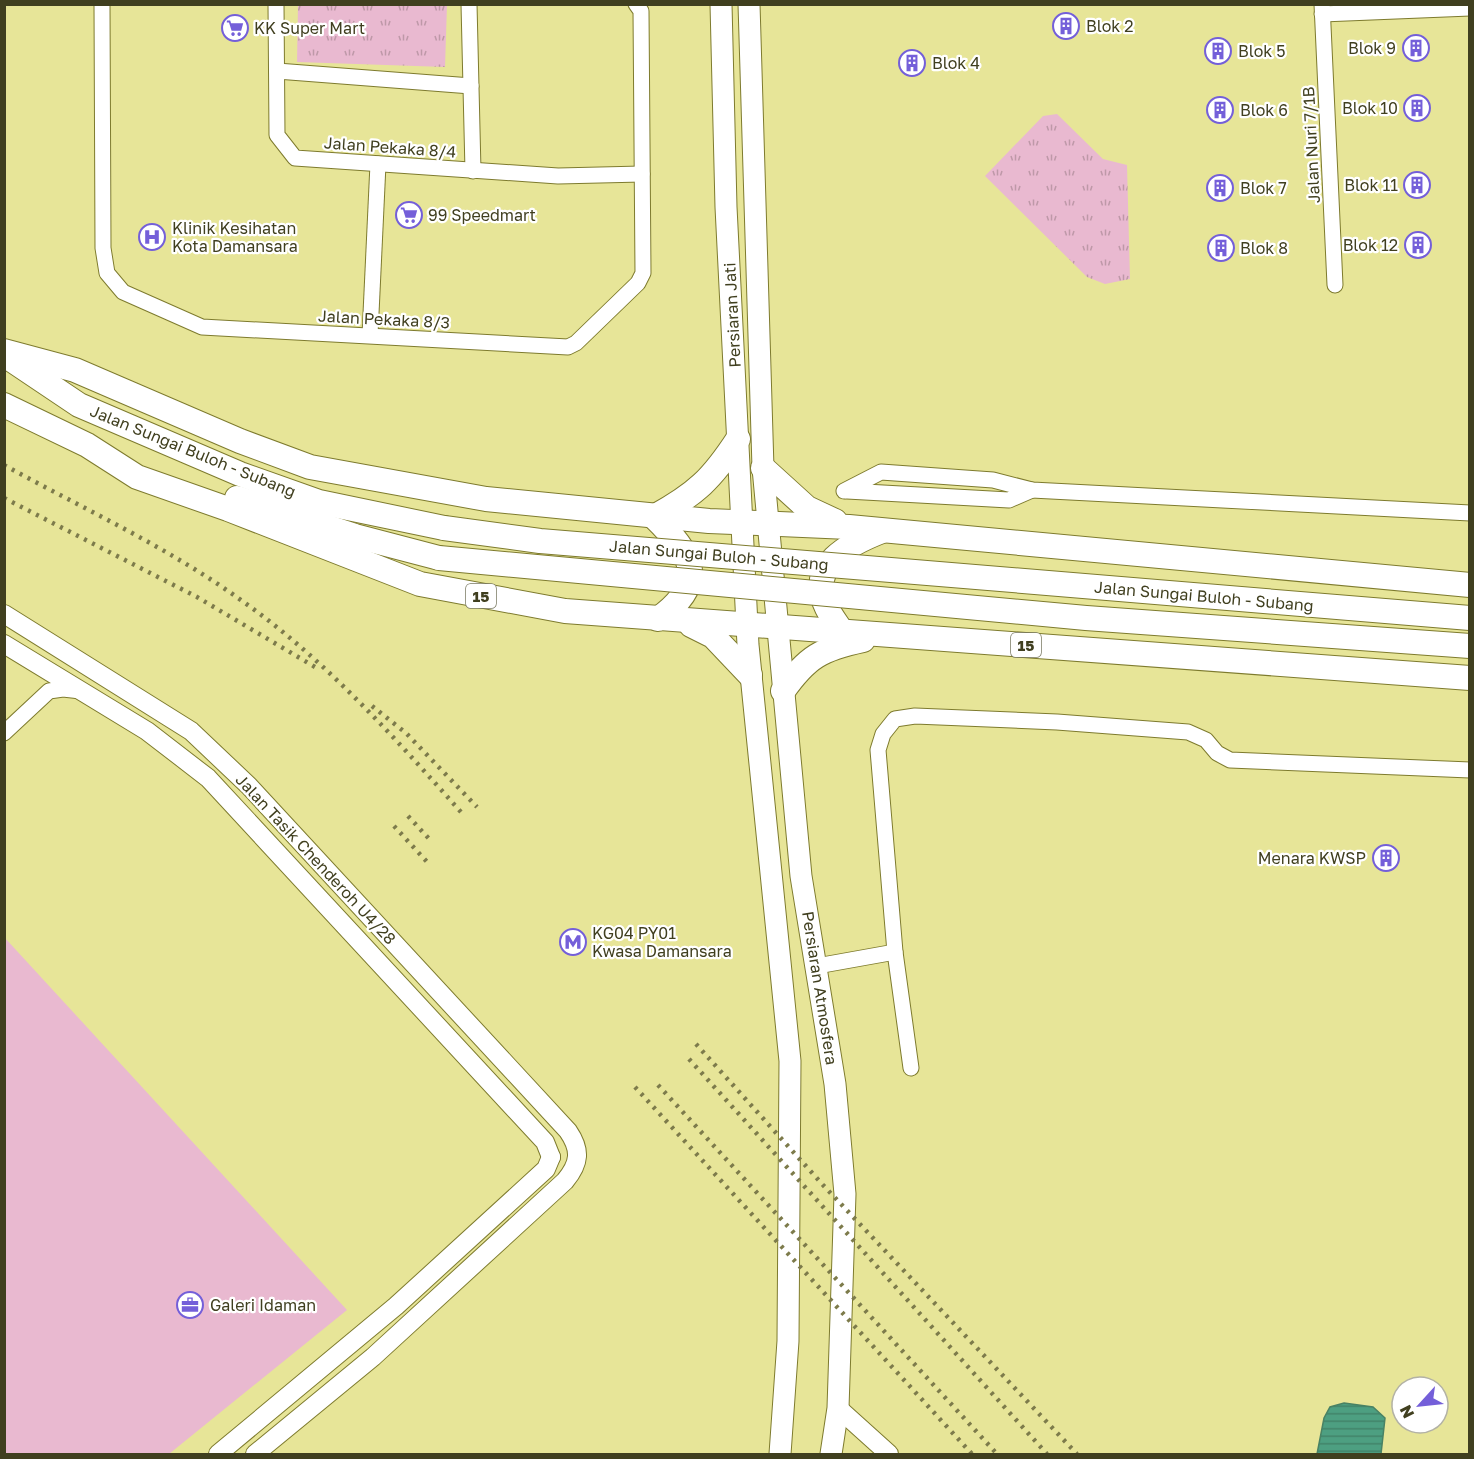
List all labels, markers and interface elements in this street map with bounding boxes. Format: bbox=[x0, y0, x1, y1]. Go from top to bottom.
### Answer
building icon: Blok 2 bbox=[1051, 11, 1081, 41]
supermarket icon: KK Super Mart bbox=[220, 13, 250, 43]
place label: Blok 2 bbox=[1086, 16, 1134, 36]
place label: KK Super Mart bbox=[254, 18, 365, 38]
building icon: Blok 9 bbox=[1401, 33, 1431, 63]
building icon: Blok 5 bbox=[1203, 36, 1233, 66]
place label: Blok 9 bbox=[1348, 38, 1396, 58]
place label: Blok 5 bbox=[1238, 41, 1286, 61]
building icon: Blok 4 bbox=[897, 48, 927, 78]
place label: Blok 4 bbox=[932, 53, 980, 73]
street label: Jalan Nuri 7/1B bbox=[1298, 86, 1324, 204]
building icon: Blok 10 bbox=[1402, 93, 1432, 123]
building icon: Blok 6 bbox=[1205, 95, 1235, 125]
place label: Blok 10 bbox=[1342, 98, 1398, 118]
place label: Blok 6 bbox=[1240, 100, 1288, 120]
street label: Jalan Pekaka 8/4 bbox=[323, 132, 457, 162]
building icon: Blok 11 bbox=[1402, 170, 1432, 200]
building icon: Blok 7 bbox=[1205, 173, 1235, 203]
place label: Blok 11 bbox=[1344, 175, 1398, 195]
place label: Blok 7 bbox=[1240, 178, 1287, 198]
supermarket icon: 99 Speedmart bbox=[394, 200, 424, 230]
place label: 99 Speedmart bbox=[428, 205, 536, 225]
place label: Klinik Kesihatan Kota Damansara bbox=[172, 218, 298, 256]
hospital icon: Klinik Kesihatan Kota Damansara bbox=[137, 222, 167, 252]
building icon: Blok 12 bbox=[1403, 230, 1433, 260]
building icon: Blok 8 bbox=[1206, 233, 1236, 263]
place label: Blok 12 bbox=[1343, 235, 1398, 255]
place label: Blok 8 bbox=[1240, 238, 1288, 258]
street label: Persiaran Jati bbox=[719, 262, 745, 368]
street label: Jalan Pekaka 8/3 bbox=[317, 306, 451, 332]
street label: Jalan Sungai Buloh - Subang bbox=[87, 400, 299, 502]
street label: Jalan Sungai Buloh - Subang bbox=[608, 535, 830, 575]
street label: Jalan Sungai Buloh - Subang bbox=[1093, 576, 1315, 616]
road number: 15 bbox=[466, 584, 496, 608]
road number: 15 bbox=[1011, 633, 1041, 657]
street label: Jalan Tasik Chenderoh U4/28 bbox=[232, 770, 400, 948]
building icon: Menara KWSP bbox=[1371, 843, 1401, 873]
place label: Menara KWSP bbox=[1258, 848, 1366, 868]
street label: Persiaran Atmosfera bbox=[798, 910, 842, 1066]
place label: KG04 PY01 Kwasa Damansara bbox=[592, 923, 732, 961]
metro station icon: KG04 PY01 Kwasa Damansara bbox=[558, 927, 588, 957]
office icon: Galeri Idaman bbox=[175, 1290, 205, 1320]
place label: Galeri Idaman bbox=[210, 1295, 316, 1315]
north arrow bbox=[1390, 1375, 1450, 1435]
text: N bbox=[1395, 1402, 1418, 1422]

